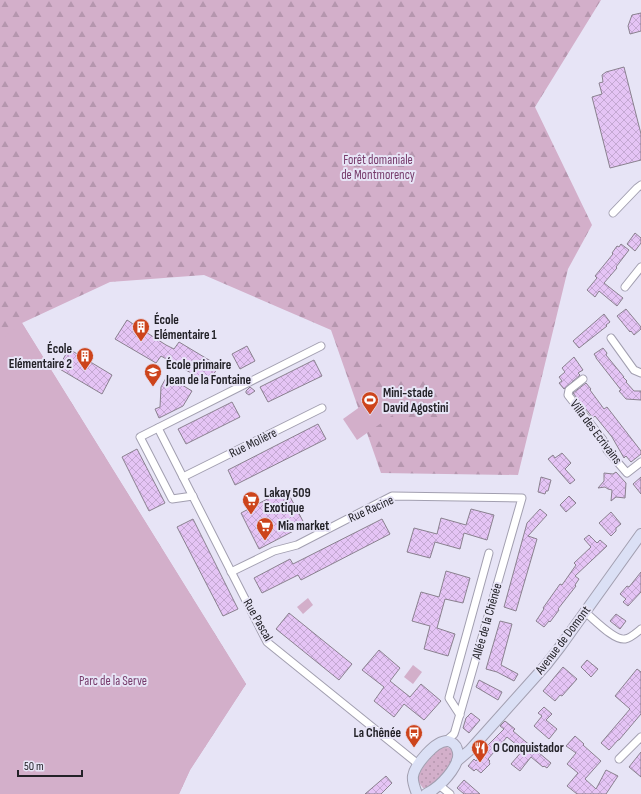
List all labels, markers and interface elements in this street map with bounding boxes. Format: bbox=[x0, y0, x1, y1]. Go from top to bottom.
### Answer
park label: Forêt domaniale de Montmorency bbox=[341, 152, 415, 183]
place label: École Elémentaire 1 bbox=[154, 312, 217, 343]
building icon: École Elémentaire 1 bbox=[131, 317, 151, 342]
place label: École Elémentaire 2 bbox=[9, 341, 72, 372]
building icon: École Elémentaire 2 bbox=[75, 346, 95, 371]
place label: École primaire Jean de la Fontaine bbox=[165, 357, 252, 388]
school or university icon: École primaire Jean de la Fontaine bbox=[143, 362, 163, 387]
place label: Mini-stade David Agostini bbox=[383, 385, 449, 416]
sports icon: Mini-stade David Agostini bbox=[360, 390, 380, 415]
street label: Villa des Ecrivains bbox=[567, 397, 626, 468]
street label: Rue Molière bbox=[227, 425, 279, 461]
place label: Lakay 509 Exotique bbox=[264, 485, 311, 516]
supermarket icon: Lakay 509 Exotique bbox=[241, 490, 261, 515]
street label: Rue Racine bbox=[346, 492, 396, 526]
supermarket icon: Mia market bbox=[255, 516, 275, 541]
place label: Mia market bbox=[278, 518, 330, 534]
street label: Allée de la Chênée bbox=[468, 581, 505, 662]
street label: Rue Pascal bbox=[240, 596, 276, 644]
street label: Avenue de Domont bbox=[531, 603, 594, 678]
park label: Parc de la Serve bbox=[79, 673, 147, 689]
bus stop icon: La Chênée bbox=[404, 723, 424, 748]
place label: La Chênée bbox=[354, 725, 401, 741]
restaurant icon: O Conquistador bbox=[470, 738, 490, 763]
place label: O Conquistador bbox=[493, 740, 564, 756]
scale bar bbox=[18, 752, 82, 778]
text: 50 m bbox=[24, 759, 44, 774]

